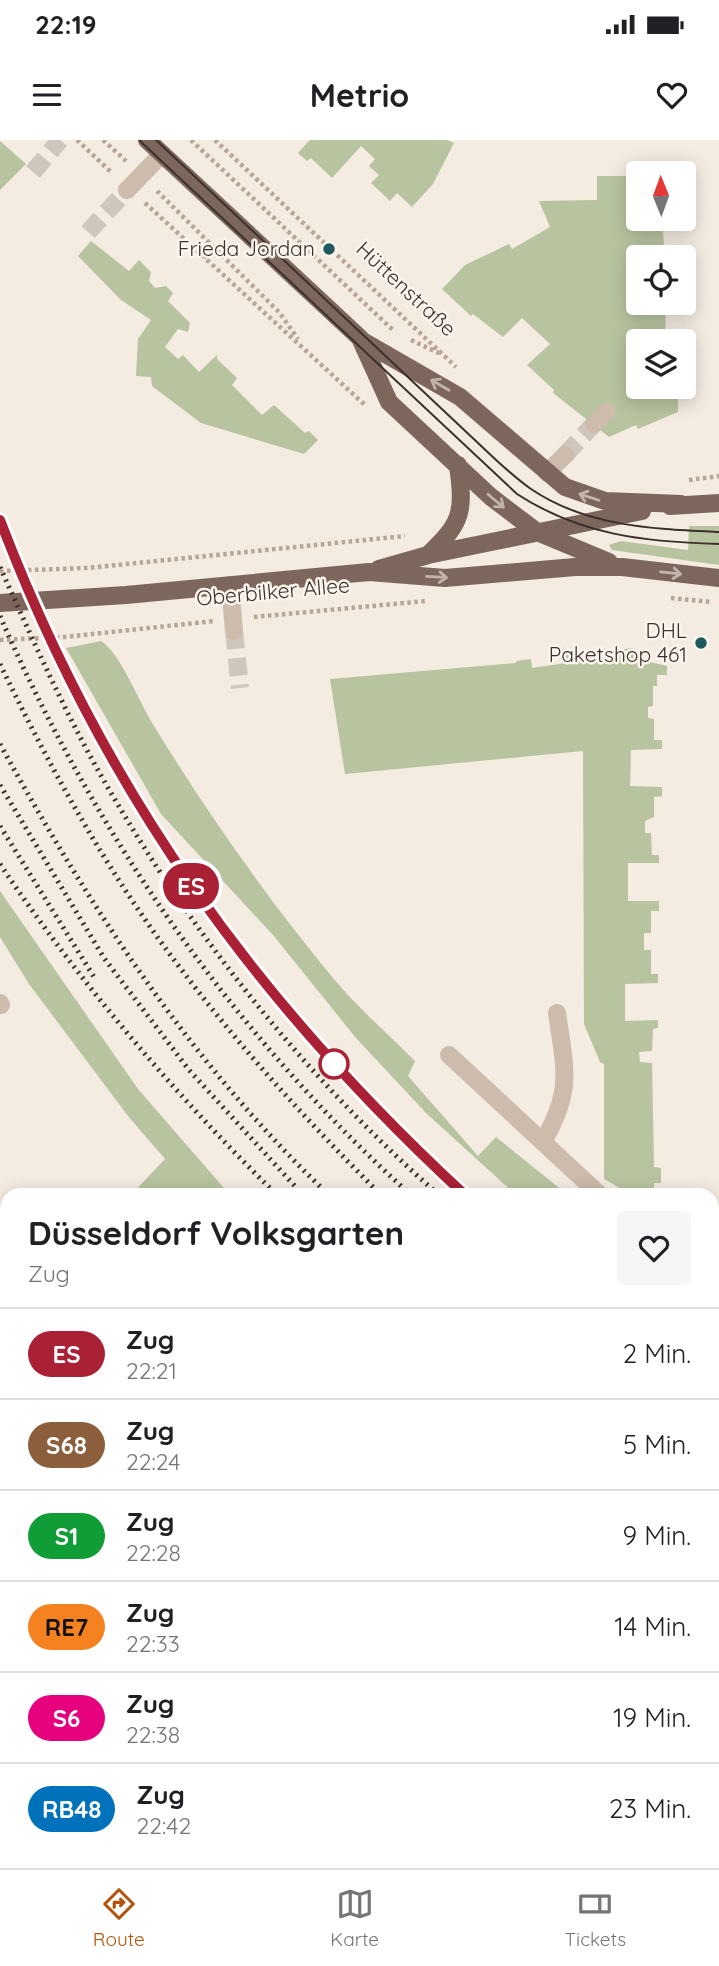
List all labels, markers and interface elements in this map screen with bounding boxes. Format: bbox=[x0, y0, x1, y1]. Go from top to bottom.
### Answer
text: 22:19 bbox=[35, 8, 97, 41]
text: Metrio bbox=[310, 75, 409, 115]
icon: menu bbox=[28, 76, 66, 114]
icon: heart bbox=[653, 76, 691, 114]
north arrow bbox=[626, 161, 696, 231]
map controls bbox=[626, 161, 696, 399]
place label: Frieda Jordan bbox=[178, 235, 315, 261]
street label: Hüttenstraße bbox=[351, 235, 462, 341]
marker: Frieda Jordan bbox=[321, 241, 337, 257]
button: locate bbox=[626, 245, 696, 315]
button: layers bbox=[626, 329, 696, 399]
one-way arrow bbox=[430, 378, 450, 392]
one-way arrow bbox=[578, 490, 600, 503]
one-way arrow bbox=[486, 493, 504, 509]
one-way arrow bbox=[659, 567, 681, 580]
street label: Oberbilker Allee bbox=[195, 571, 351, 611]
one-way arrow bbox=[426, 571, 448, 584]
place label: DHL Paketshop 461 bbox=[549, 617, 687, 667]
marker: DHL Paketshop 461 bbox=[693, 635, 709, 651]
line badge: ES bbox=[160, 863, 222, 909]
text: ES bbox=[177, 871, 205, 901]
unlabelled marker bbox=[319, 1049, 349, 1079]
button: heart bbox=[617, 1211, 691, 1285]
text: Düsseldorf Volksgarten bbox=[28, 1212, 404, 1253]
text: Zug bbox=[28, 1259, 70, 1288]
text: Zug bbox=[126, 1323, 174, 1356]
text: 2 Min. bbox=[623, 1337, 691, 1370]
text: ES bbox=[52, 1339, 81, 1369]
text: 22:21 bbox=[126, 1356, 177, 1385]
text: Zug bbox=[126, 1414, 174, 1447]
text: 5 Min. bbox=[623, 1428, 691, 1461]
text: S68 bbox=[46, 1430, 87, 1460]
text: 22:24 bbox=[126, 1447, 180, 1476]
text: Zug bbox=[126, 1505, 174, 1538]
text: 9 Min. bbox=[623, 1519, 691, 1552]
text: S1 bbox=[55, 1521, 78, 1551]
text: 22:28 bbox=[126, 1538, 181, 1567]
text: Zug bbox=[126, 1596, 174, 1629]
text: 14 Min. bbox=[614, 1610, 691, 1643]
text: RE7 bbox=[45, 1612, 88, 1642]
text: 22:33 bbox=[126, 1629, 180, 1658]
text: Zug bbox=[126, 1687, 174, 1720]
text: 19 Min. bbox=[613, 1701, 691, 1734]
text: S6 bbox=[53, 1703, 80, 1733]
text: 22:38 bbox=[126, 1720, 180, 1749]
text: Zug bbox=[136, 1778, 185, 1811]
text: 23 Min. bbox=[609, 1792, 691, 1825]
text: RB48 bbox=[42, 1794, 101, 1824]
text: 22:42 bbox=[136, 1811, 191, 1840]
tab: Route bbox=[93, 1885, 145, 1951]
tab: Karte bbox=[330, 1885, 379, 1951]
tab: Tickets bbox=[565, 1885, 626, 1951]

